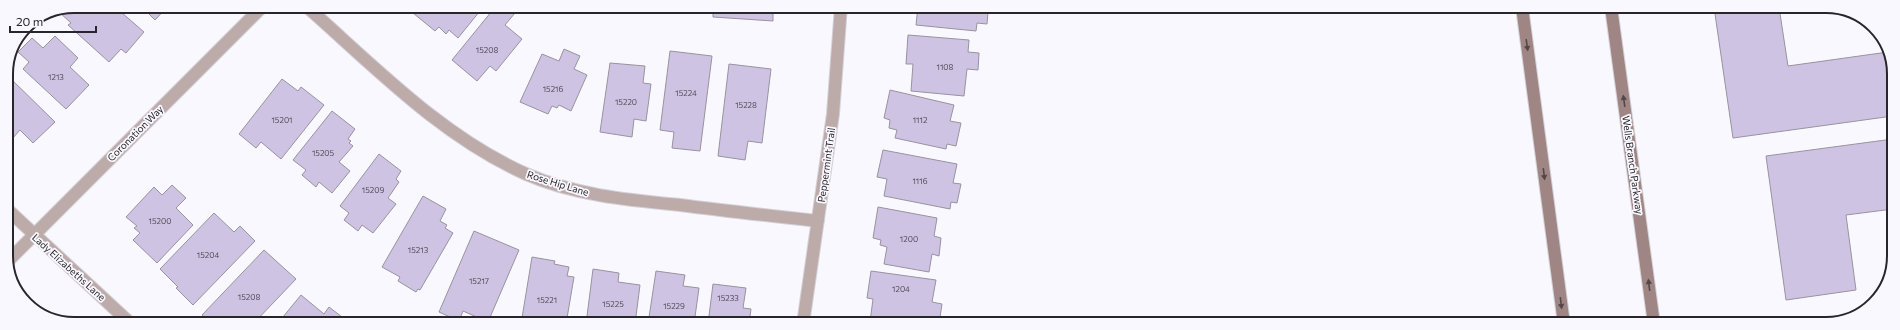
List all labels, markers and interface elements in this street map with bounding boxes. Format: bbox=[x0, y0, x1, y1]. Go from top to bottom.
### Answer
scale bar bbox=[10, 8, 96, 34]
text: 20 m bbox=[16, 14, 43, 28]
one-way arrow bbox=[1524, 39, 1530, 51]
house number: 15208 bbox=[476, 45, 498, 55]
house number: 1108 bbox=[937, 62, 954, 72]
house number: 1213 bbox=[48, 72, 64, 82]
house number: 15216 bbox=[543, 84, 564, 94]
house number: 15224 bbox=[675, 88, 697, 98]
one-way arrow bbox=[1621, 95, 1627, 107]
house number: 15220 bbox=[615, 97, 637, 107]
house number: 15228 bbox=[735, 100, 757, 110]
street label: Coronation Way bbox=[105, 103, 165, 163]
house number: 15201 bbox=[271, 115, 293, 125]
house number: 1112 bbox=[913, 115, 928, 125]
street label: Wells Branch Parkway bbox=[1620, 115, 1646, 215]
street label: Peppermint Trail bbox=[815, 127, 837, 203]
house number: 15205 bbox=[312, 148, 335, 158]
street label: Rose Hip Lane bbox=[526, 168, 590, 198]
one-way arrow bbox=[1541, 168, 1547, 180]
house number: 1116 bbox=[912, 176, 928, 186]
house number: 15209 bbox=[362, 185, 384, 195]
house number: 15200 bbox=[149, 216, 171, 226]
street label: Lady Elizabeths Lane bbox=[30, 231, 108, 303]
house number: 1200 bbox=[900, 234, 918, 244]
house number: 15213 bbox=[408, 245, 429, 255]
house number: 15204 bbox=[197, 250, 219, 260]
house number: 15217 bbox=[469, 276, 489, 286]
one-way arrow bbox=[1645, 279, 1652, 291]
house number: 1204 bbox=[892, 284, 910, 294]
house number: 15208 bbox=[238, 292, 260, 302]
house number: 15233 bbox=[717, 293, 739, 303]
house number: 15221 bbox=[537, 295, 557, 305]
one-way arrow bbox=[1558, 297, 1564, 309]
house number: 15225 bbox=[602, 299, 624, 309]
house number: 15229 bbox=[663, 301, 685, 311]

